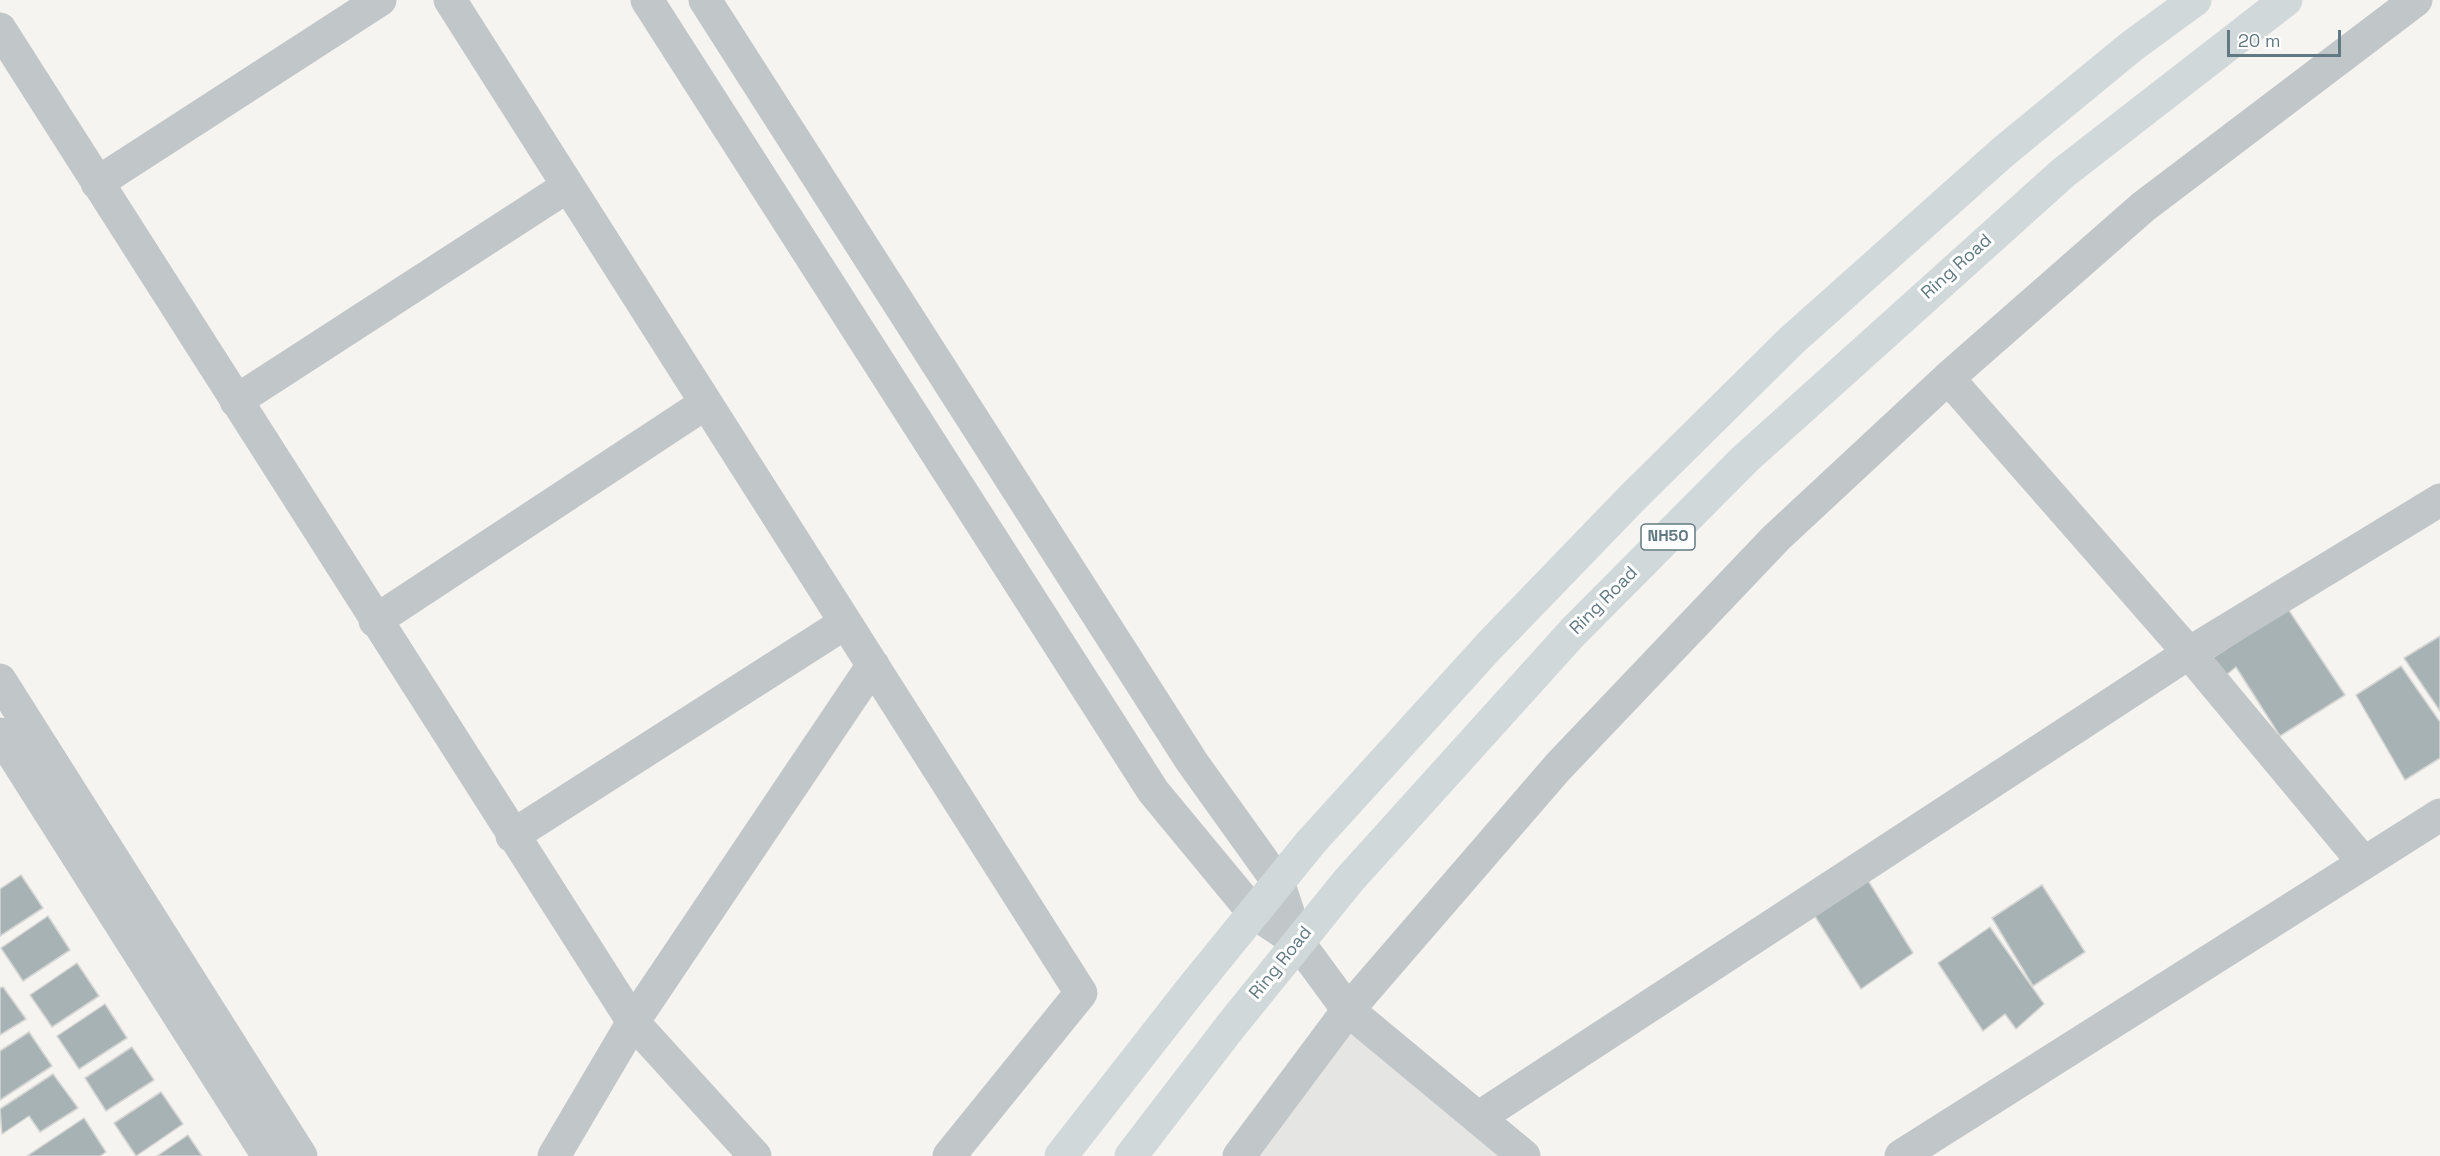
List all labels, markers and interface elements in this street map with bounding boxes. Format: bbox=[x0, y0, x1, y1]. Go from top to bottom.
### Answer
scale bar bbox=[2230, 18, 2344, 56]
text: 20 m bbox=[2238, 29, 2281, 52]
street label: Ring Road bbox=[1917, 230, 1997, 304]
road number: NH50 bbox=[1641, 524, 1695, 550]
street label: Ring Road bbox=[1566, 563, 1642, 639]
street label: Ring Road bbox=[1245, 922, 1317, 1004]

